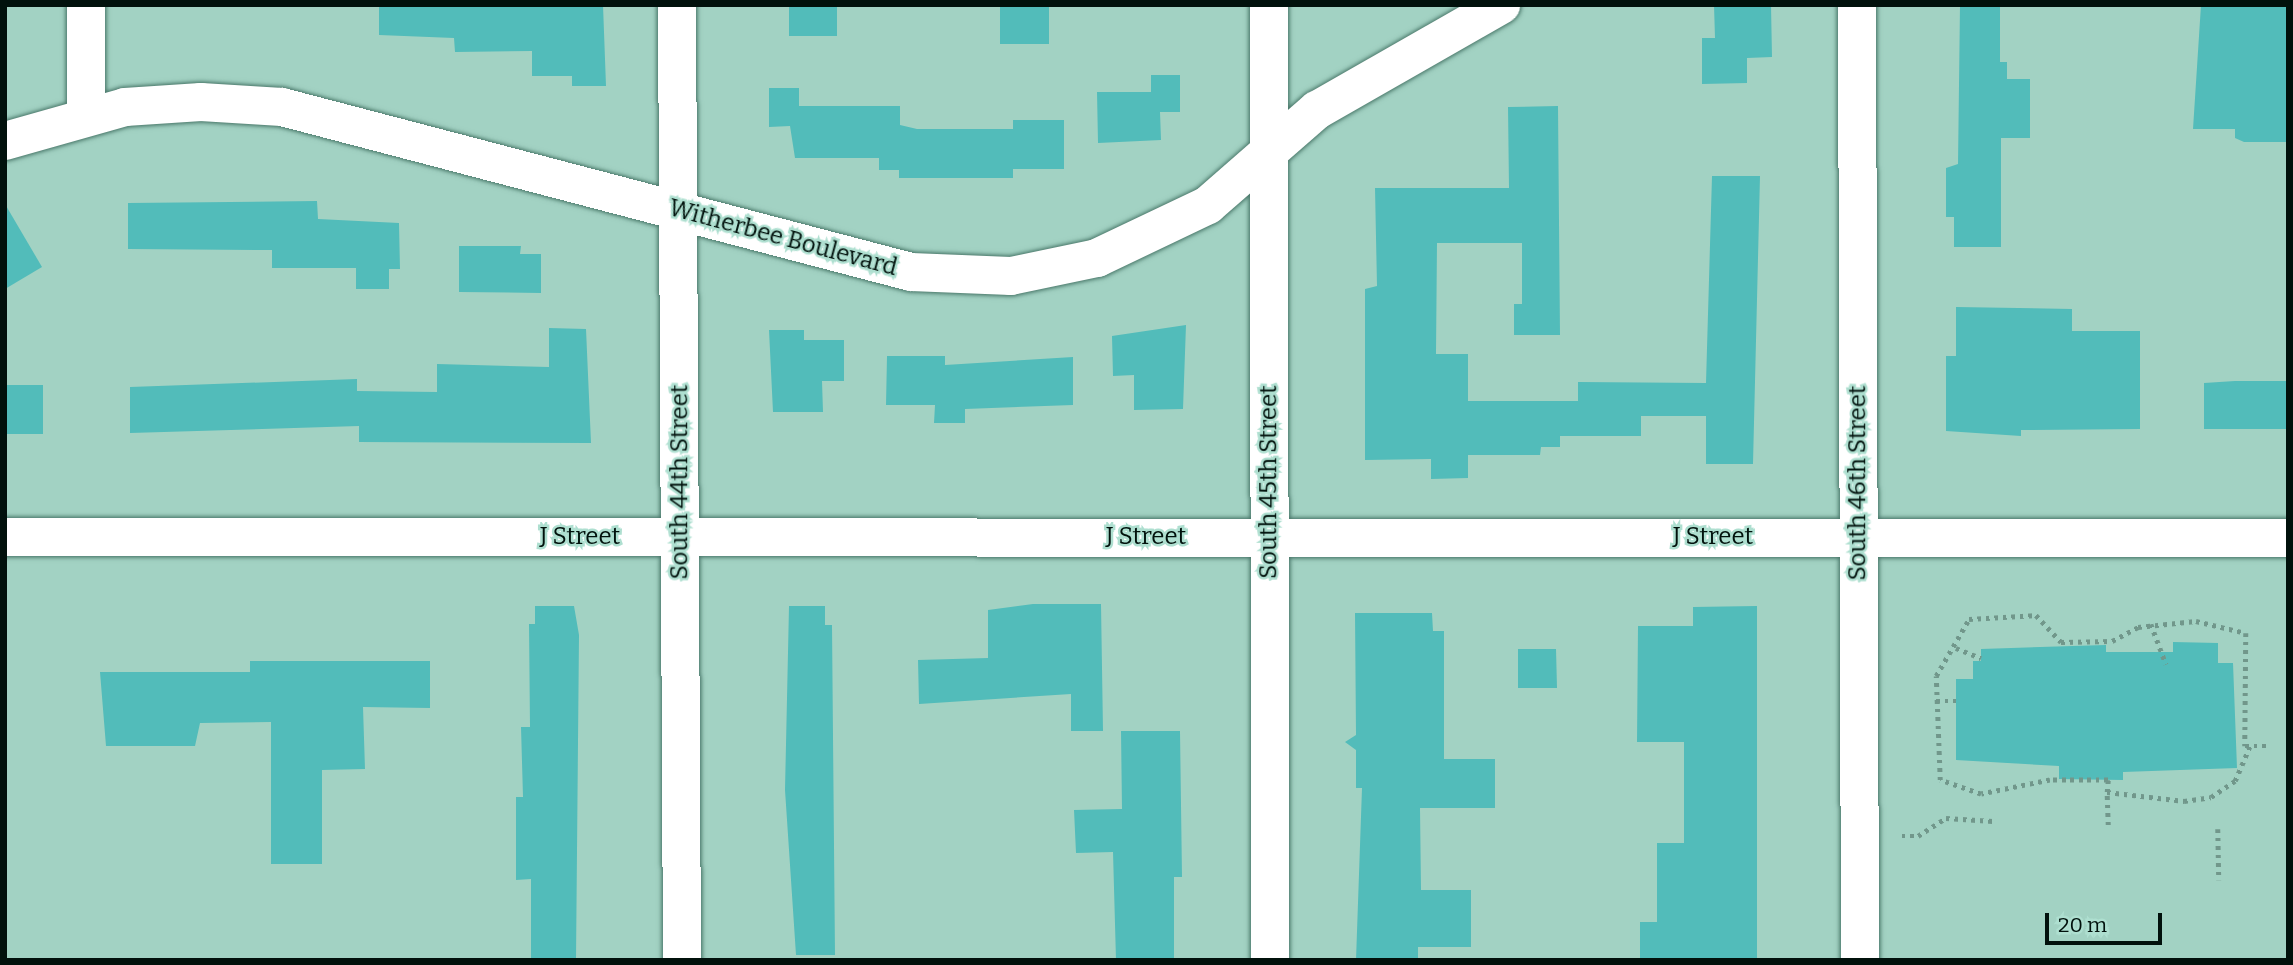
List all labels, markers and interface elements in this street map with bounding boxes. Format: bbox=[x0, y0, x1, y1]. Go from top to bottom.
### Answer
street label: Witherbee Boulevard bbox=[666, 194, 900, 282]
street label: South 44th Street bbox=[666, 384, 694, 580]
street label: South 45th Street bbox=[1255, 385, 1283, 579]
street label: South 46th Street bbox=[1844, 386, 1872, 580]
street label: J Street bbox=[540, 523, 620, 551]
street label: J Street bbox=[1106, 523, 1186, 551]
street label: J Street bbox=[1673, 523, 1753, 551]
scale bar bbox=[2048, 898, 2165, 942]
text: 20 m bbox=[2058, 912, 2107, 938]

